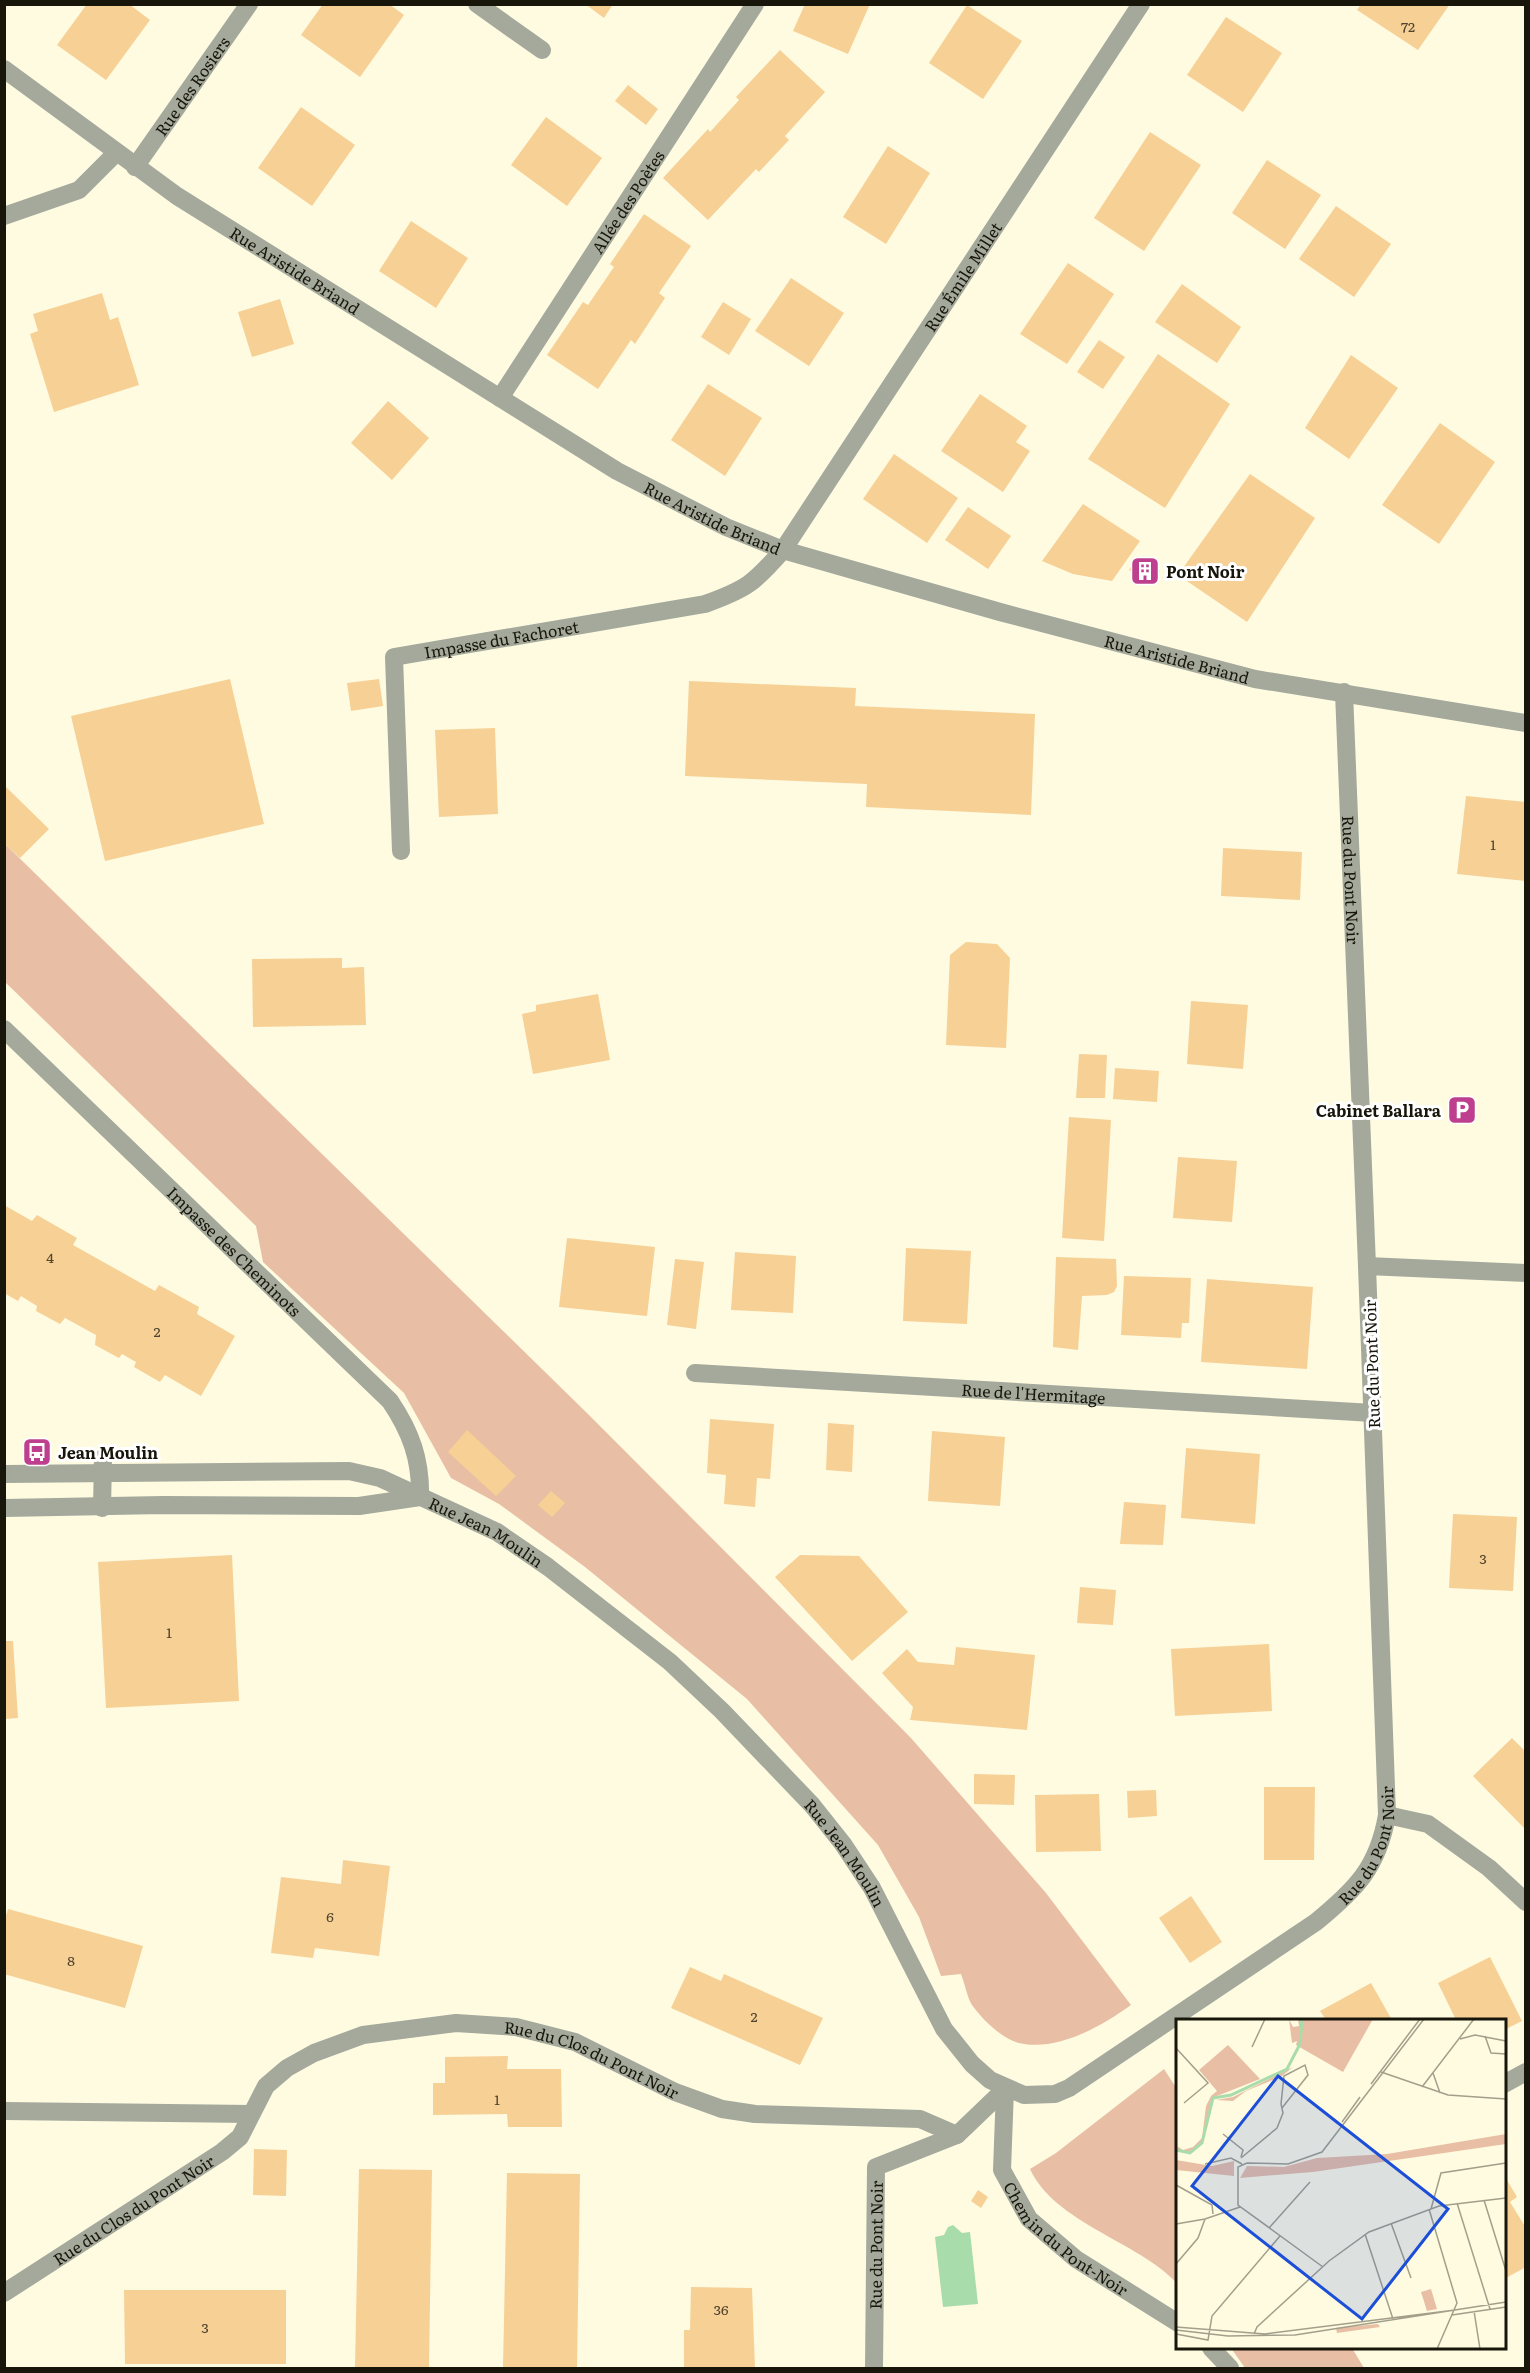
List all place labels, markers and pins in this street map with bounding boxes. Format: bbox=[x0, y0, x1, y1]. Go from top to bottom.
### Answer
building icon: Pont Noir bbox=[1129, 555, 1161, 587]
place label: Pont Noir bbox=[1166, 559, 1245, 583]
parking icon: Cabinet Ballara bbox=[1446, 1094, 1478, 1126]
place label: Cabinet Ballara bbox=[1316, 1098, 1442, 1122]
bus stop icon: Jean Moulin bbox=[21, 1436, 53, 1468]
place label: Jean Moulin bbox=[58, 1440, 158, 1464]

